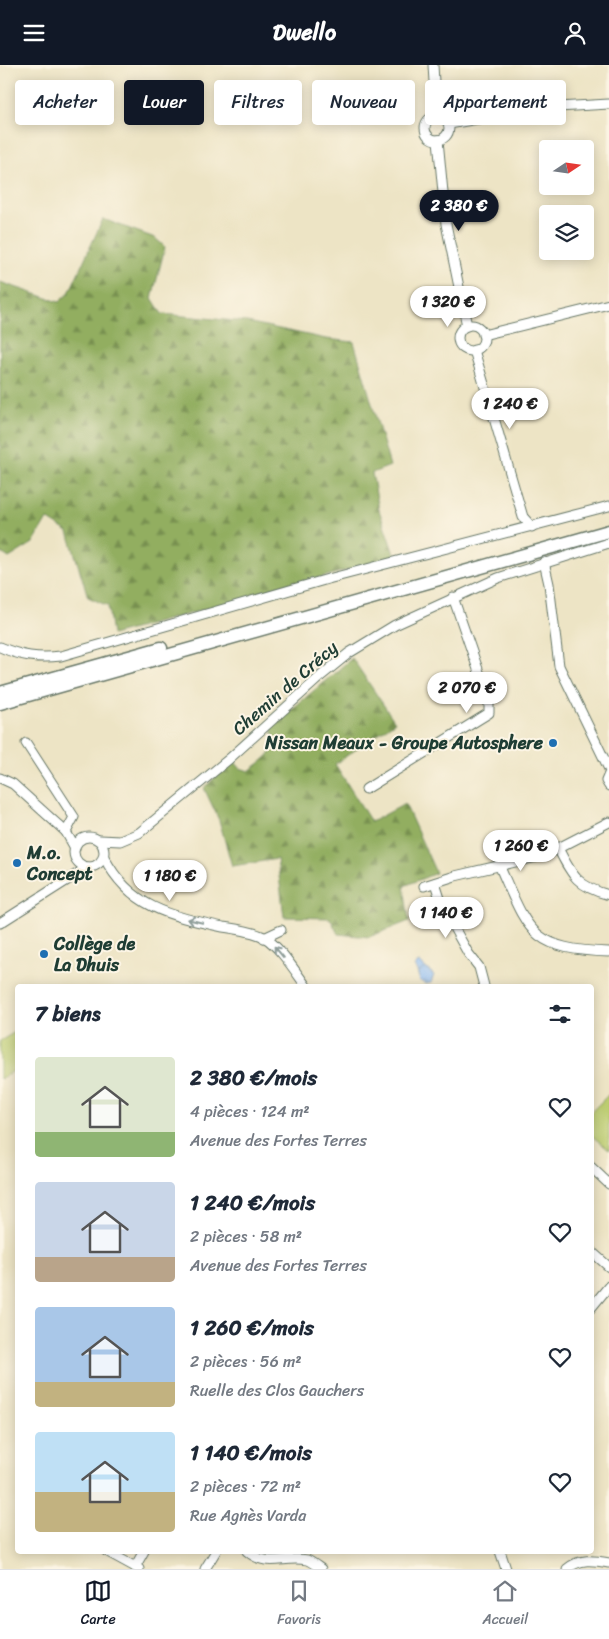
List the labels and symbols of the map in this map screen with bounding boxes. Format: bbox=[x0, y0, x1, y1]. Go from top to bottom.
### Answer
north arrow bbox=[539, 140, 594, 195]
pin: 2 380 € bbox=[413, 189, 505, 232]
pin: 1 320 € bbox=[402, 285, 494, 328]
pin: 1 240 € bbox=[464, 387, 556, 430]
street label: Chemin de Crécy bbox=[225, 632, 346, 743]
pin: 2 070 € bbox=[421, 671, 513, 714]
place label: Nissan Meaux - Groupe Autosphere bbox=[264, 727, 544, 759]
marker: Nissan Meaux - Groupe Autosphere bbox=[547, 737, 559, 749]
pin: 1 260 € bbox=[475, 829, 567, 872]
place label: M.o. Concept bbox=[26, 837, 93, 890]
marker: M.o. Concept bbox=[11, 857, 23, 869]
pin: 1 180 € bbox=[124, 859, 216, 902]
pin: 1 140 € bbox=[400, 897, 492, 939]
one-way arrow bbox=[187, 915, 203, 925]
place label: Collège de La Dhuis bbox=[53, 928, 135, 981]
one-way arrow bbox=[273, 946, 284, 959]
marker: Collège de La Dhuis bbox=[38, 948, 50, 960]

